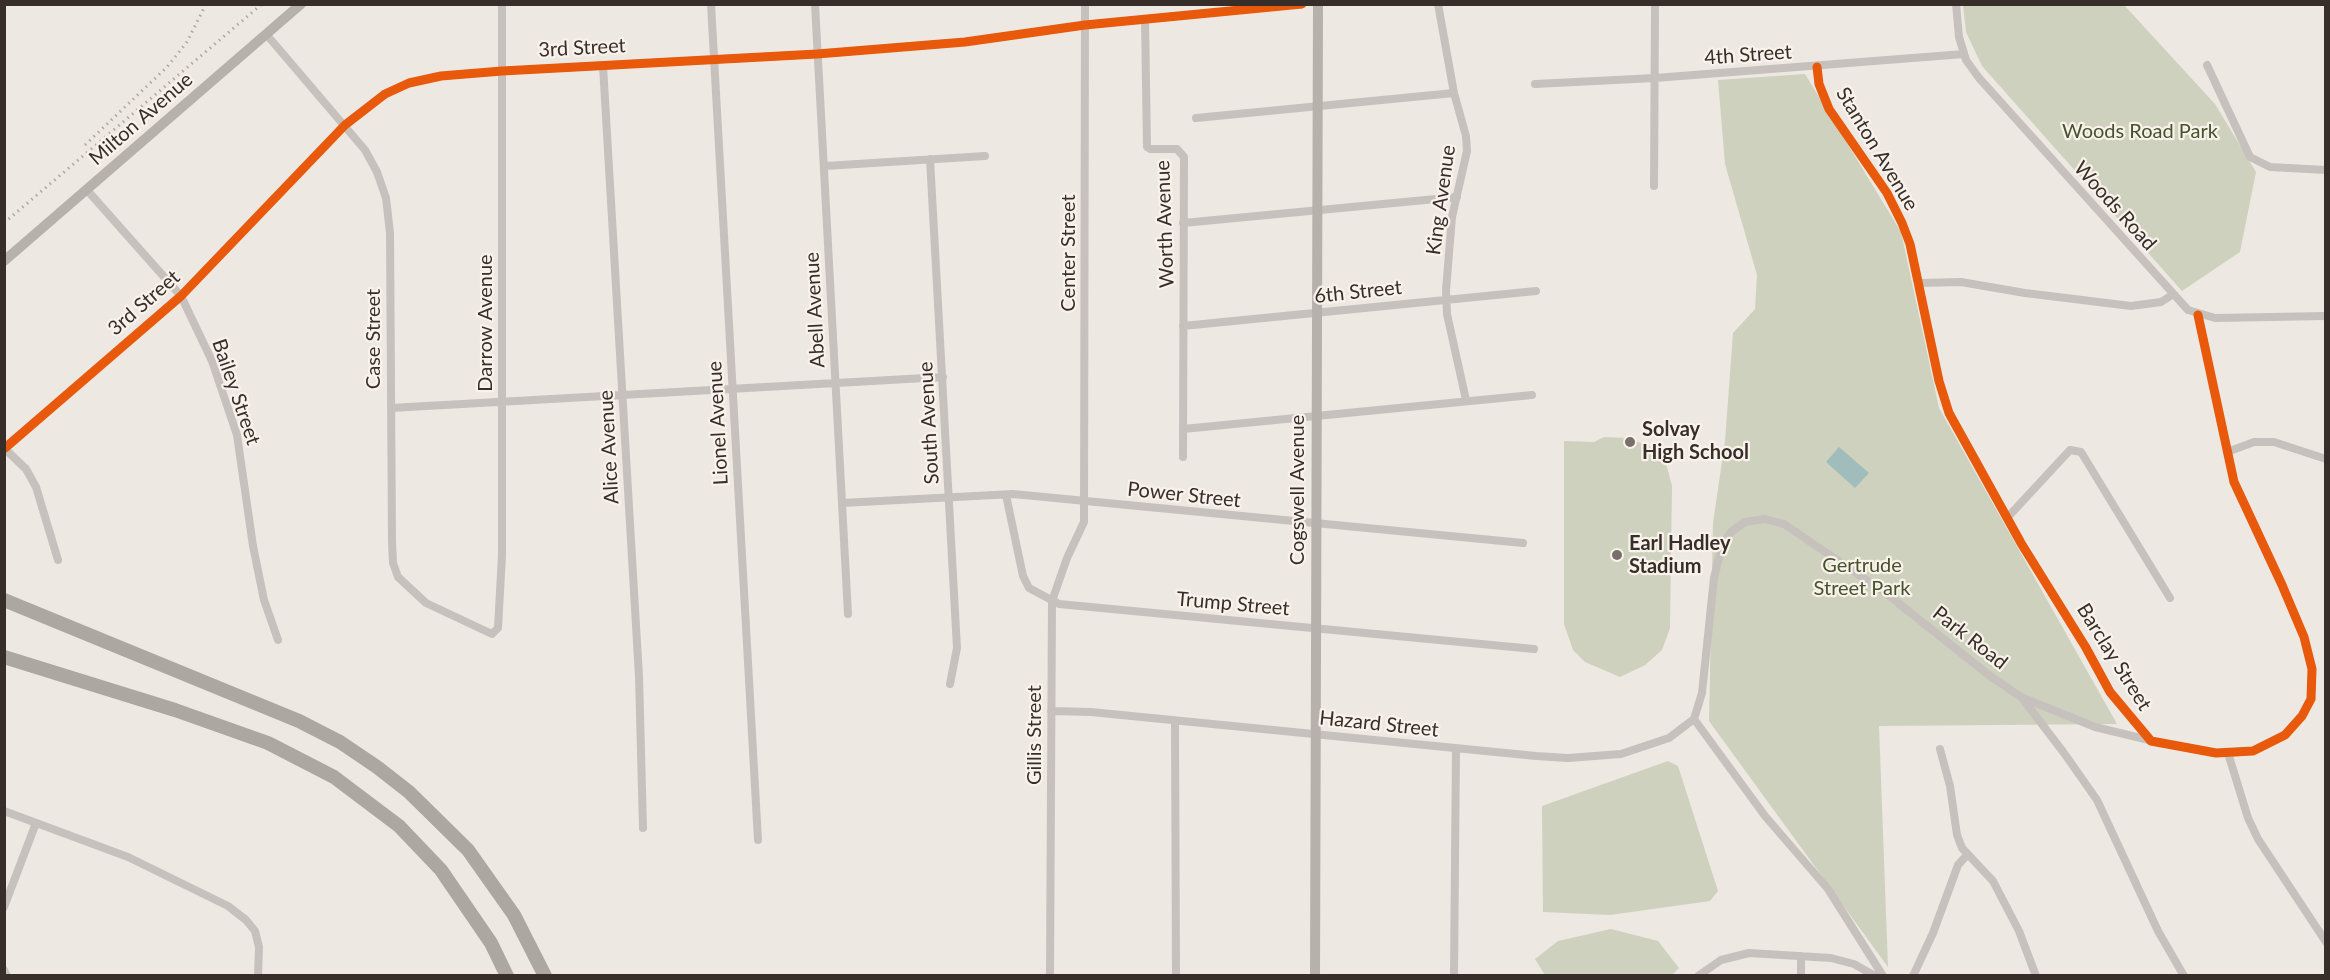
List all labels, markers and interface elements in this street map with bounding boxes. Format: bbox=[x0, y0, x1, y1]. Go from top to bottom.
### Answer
street label: 3rd Street bbox=[538, 34, 626, 62]
street label: 4th Street bbox=[1703, 40, 1793, 70]
street label: Milton Avenue bbox=[84, 68, 198, 170]
street label: Stanton Avenue bbox=[1831, 83, 1923, 215]
park label: Woods Road Park bbox=[2062, 120, 2218, 144]
street label: King Avenue bbox=[1421, 143, 1461, 257]
street label: Woods Road bbox=[2069, 157, 2161, 255]
street label: Worth Avenue bbox=[1151, 160, 1179, 288]
street label: Center Street bbox=[1057, 194, 1081, 312]
street label: Abell Avenue bbox=[800, 251, 830, 369]
street label: Darrow Avenue bbox=[474, 254, 498, 392]
street label: 3rd Street bbox=[103, 265, 185, 341]
street label: 6th Street bbox=[1313, 275, 1403, 309]
street label: Case Street bbox=[362, 289, 386, 389]
street label: Bailey Street bbox=[207, 336, 265, 448]
street label: Lionel Avenue bbox=[703, 360, 733, 486]
street label: South Avenue bbox=[914, 361, 944, 485]
street label: Alice Avenue bbox=[594, 389, 624, 505]
street label: Cogswell Avenue bbox=[1286, 415, 1310, 565]
place label: Solvay High School bbox=[1642, 418, 1749, 465]
marker: Solvay High School bbox=[1623, 435, 1637, 449]
street label: Power Street bbox=[1126, 477, 1242, 513]
place label: Earl Hadley Stadium bbox=[1629, 532, 1730, 579]
marker: Earl Hadley Stadium bbox=[1610, 548, 1624, 562]
park label: Gertrude Street Park bbox=[1814, 554, 1910, 601]
street label: Trump Street bbox=[1175, 587, 1291, 621]
street label: Barclay Street bbox=[2072, 599, 2156, 715]
street label: Park Road bbox=[1928, 601, 2012, 675]
street label: Gillis Street bbox=[1023, 685, 1047, 785]
street label: Hazard Street bbox=[1318, 706, 1440, 742]

